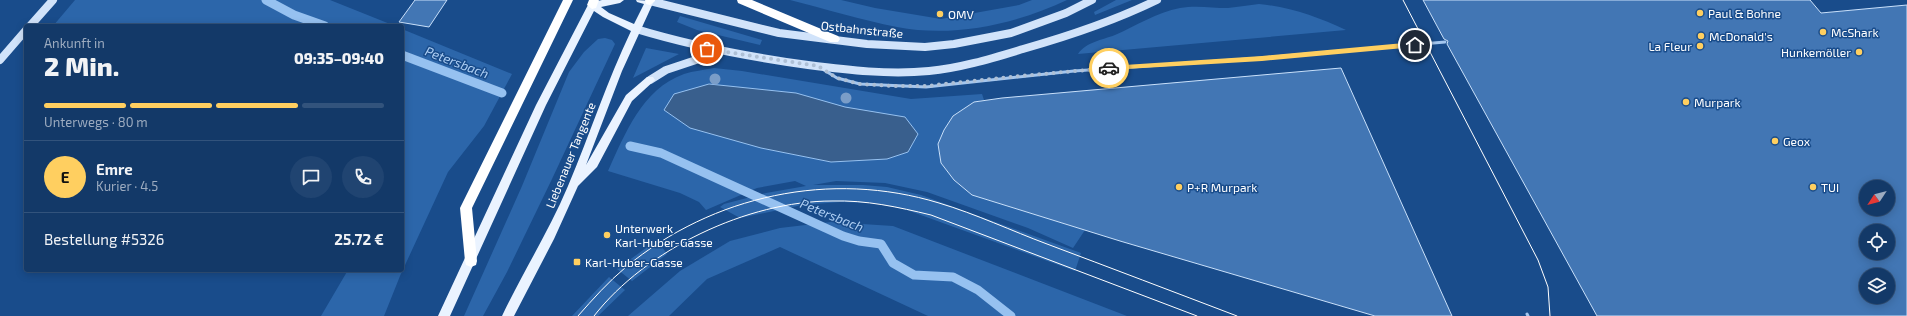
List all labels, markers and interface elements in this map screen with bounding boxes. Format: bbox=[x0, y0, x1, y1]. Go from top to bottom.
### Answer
place label: Paul & Bohne bbox=[1708, 6, 1781, 20]
place label: OMV bbox=[948, 7, 975, 21]
marker: Paul & Bohne bbox=[1695, 8, 1705, 18]
marker: OMV bbox=[935, 9, 945, 19]
street label: Ostbahnstraße bbox=[820, 18, 904, 40]
place label: McShark bbox=[1831, 25, 1879, 39]
marker: McShark bbox=[1818, 27, 1828, 37]
pin bbox=[1398, 28, 1432, 62]
place label: McDonald's bbox=[1709, 29, 1773, 43]
marker: McDonald's bbox=[1696, 31, 1706, 41]
pin bbox=[690, 32, 724, 66]
icon: home bbox=[1404, 34, 1426, 56]
text: Ankunft in bbox=[44, 35, 105, 51]
icon: bag bbox=[696, 38, 718, 60]
place label: La Fleur bbox=[1648, 39, 1692, 53]
marker: La Fleur bbox=[1695, 41, 1705, 51]
water label: Petersbach bbox=[423, 43, 491, 81]
place label: Hunkemöller bbox=[1781, 45, 1851, 59]
marker: Hunkemöller bbox=[1854, 47, 1864, 57]
courier bbox=[1089, 48, 1129, 88]
text: 09:35–09:40 bbox=[294, 49, 384, 67]
text: 2 Min. bbox=[44, 50, 119, 81]
icon: car bbox=[1098, 57, 1120, 79]
place label: Murpark bbox=[1694, 95, 1741, 109]
marker: Murpark bbox=[1681, 97, 1691, 107]
street label: Liebenauer Tangente bbox=[542, 100, 598, 210]
text: Unterwegs · 80 m bbox=[44, 114, 148, 130]
place label: Geox bbox=[1783, 134, 1811, 148]
marker: Geox bbox=[1770, 136, 1780, 146]
button: chat bbox=[290, 156, 332, 198]
button: phone bbox=[342, 156, 384, 198]
text: Emre bbox=[96, 160, 133, 178]
text: E bbox=[61, 168, 69, 186]
text: Kurier · 4.5 bbox=[96, 178, 158, 194]
place label: P+R Murpark bbox=[1187, 180, 1257, 194]
place label: TUI bbox=[1821, 180, 1839, 194]
north arrow bbox=[1859, 180, 1895, 216]
map controls bbox=[1859, 180, 1895, 304]
marker: P+R Murpark bbox=[1174, 182, 1184, 192]
marker: TUI bbox=[1808, 182, 1818, 192]
water label: Petersbach bbox=[798, 195, 866, 235]
place label: Unterwerk Karl-Huber-Gasse bbox=[615, 221, 713, 249]
button: locate bbox=[1859, 224, 1895, 260]
text: Bestellung #5326 bbox=[44, 230, 164, 248]
text: 25.72 € bbox=[334, 230, 384, 248]
marker: Unterwerk Karl-Huber-Gasse bbox=[602, 230, 612, 240]
place label: Karl-Huber-Gasse bbox=[585, 255, 683, 269]
marker: Karl-Huber-Gasse bbox=[572, 257, 582, 267]
button: layers bbox=[1859, 268, 1895, 304]

